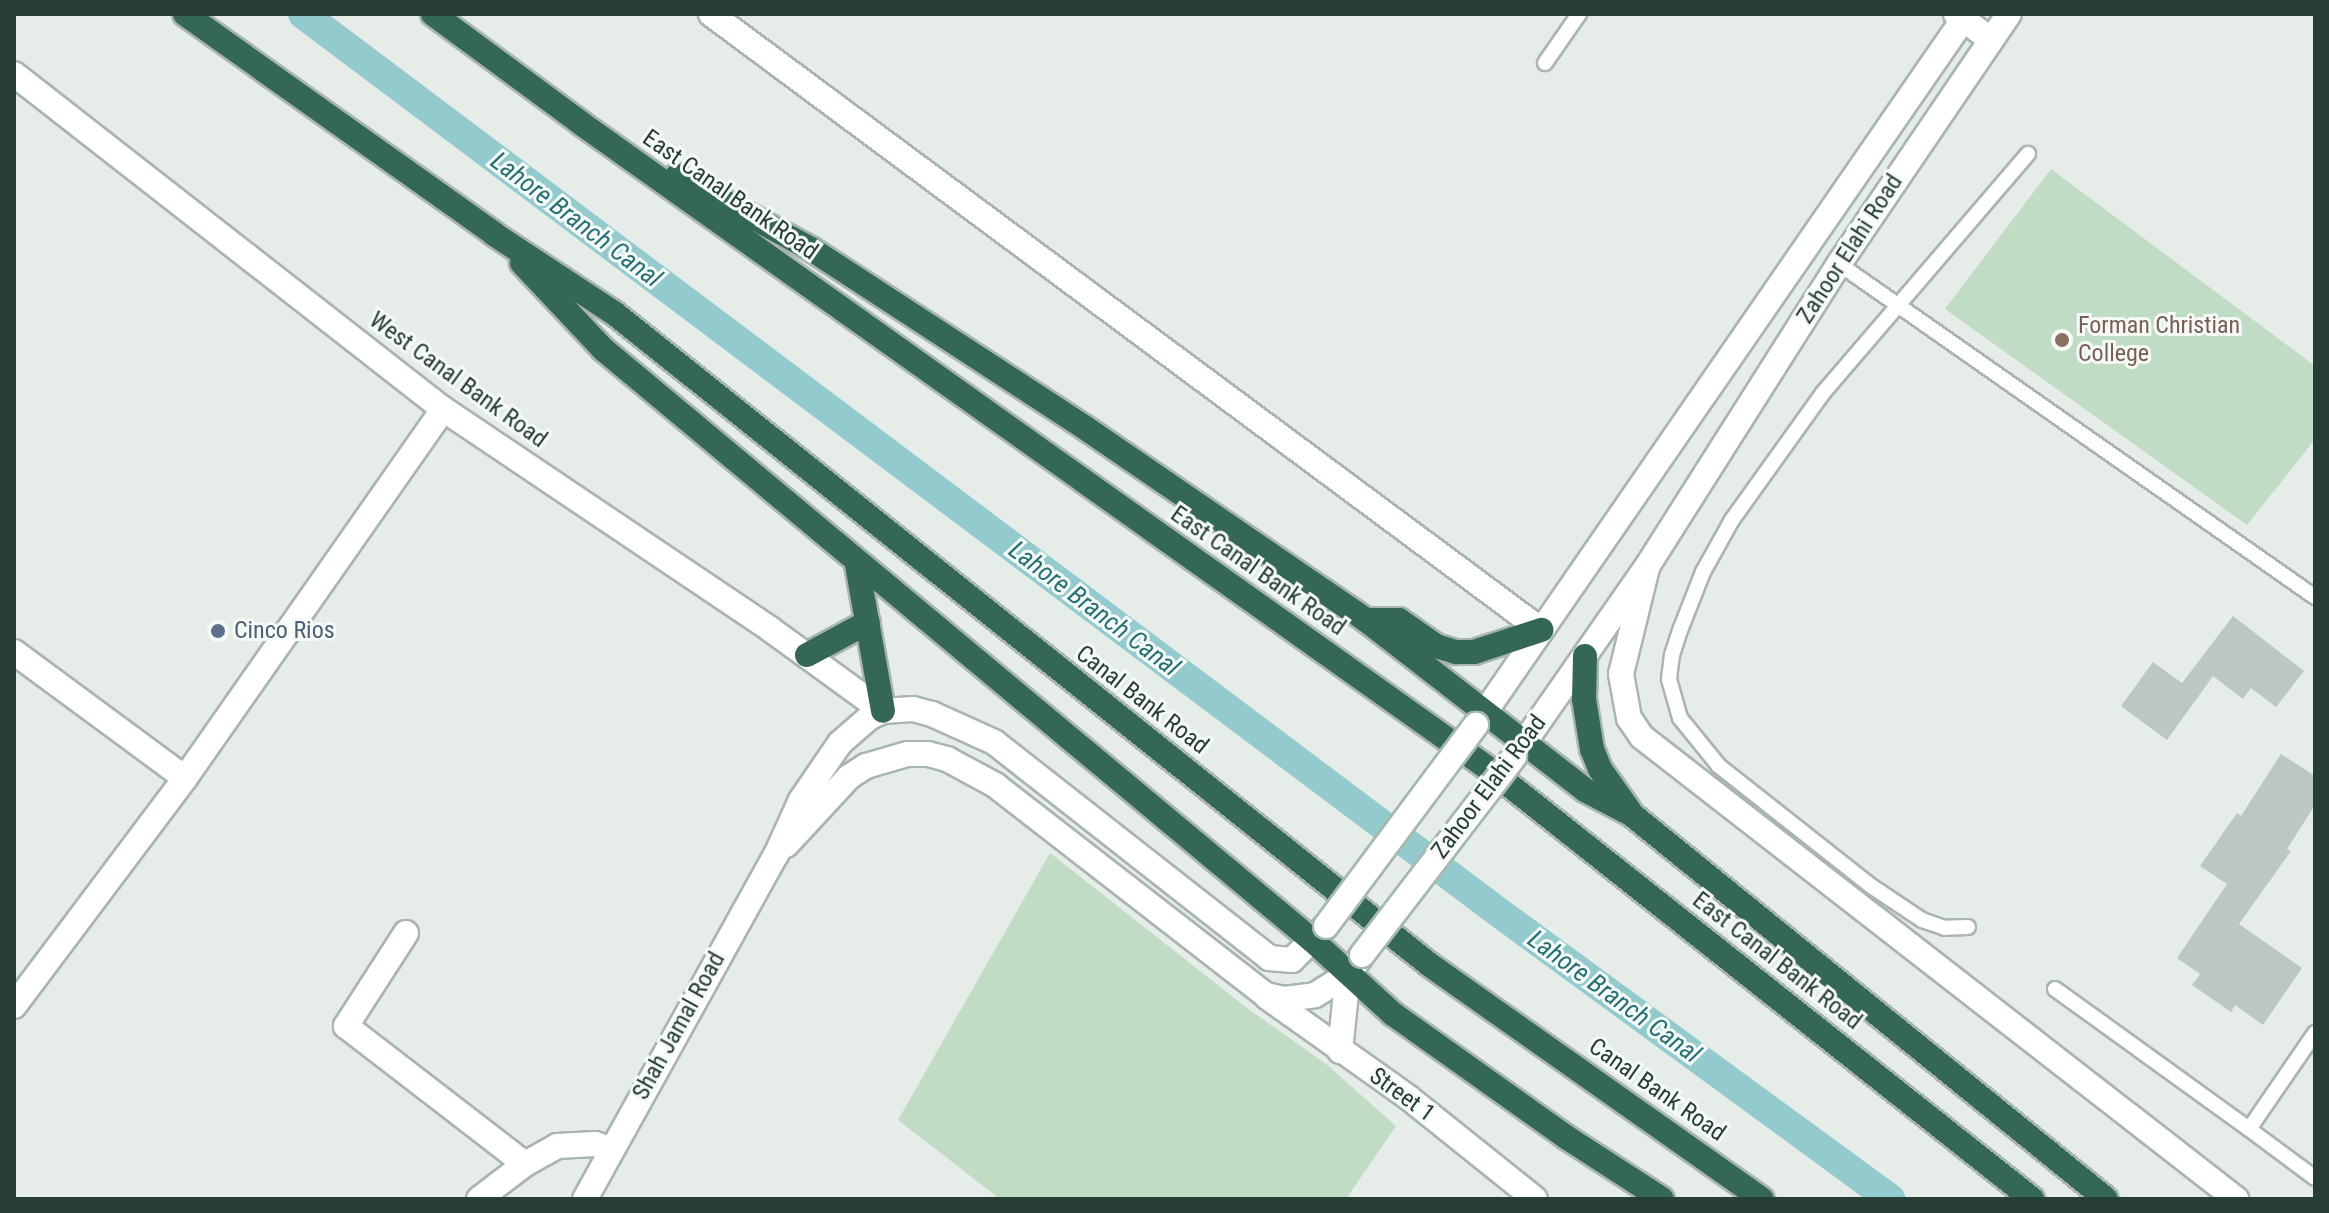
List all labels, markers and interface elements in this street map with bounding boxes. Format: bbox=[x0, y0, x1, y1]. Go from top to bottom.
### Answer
street label: East Canal Bank Road bbox=[637, 124, 823, 266]
water label: Lahore Branch Canal bbox=[485, 146, 667, 294]
street label: Zahoor Elahi Road bbox=[1791, 169, 1909, 329]
street label: West Canal Bank Road bbox=[363, 306, 553, 454]
place label: Forman Christian College bbox=[2078, 312, 2240, 368]
marker: Forman Christian College bbox=[2053, 331, 2071, 349]
street label: East Canal Bank Road bbox=[1165, 500, 1351, 642]
water label: Lahore Branch Canal bbox=[1003, 535, 1185, 683]
place label: Cinco Rios bbox=[234, 617, 335, 645]
marker: Cinco Rios bbox=[209, 622, 227, 640]
street label: Canal Bank Road bbox=[1070, 639, 1214, 761]
street label: Zahoor Elahi Road bbox=[1426, 710, 1552, 864]
street label: East Canal Bank Road bbox=[1687, 886, 1867, 1036]
water label: Lahore Branch Canal bbox=[1522, 924, 1706, 1070]
street label: Shah Jamal Road bbox=[627, 947, 731, 1105]
street label: Canal Bank Road bbox=[1583, 1032, 1731, 1148]
street label: Street 1 bbox=[1364, 1062, 1440, 1128]

